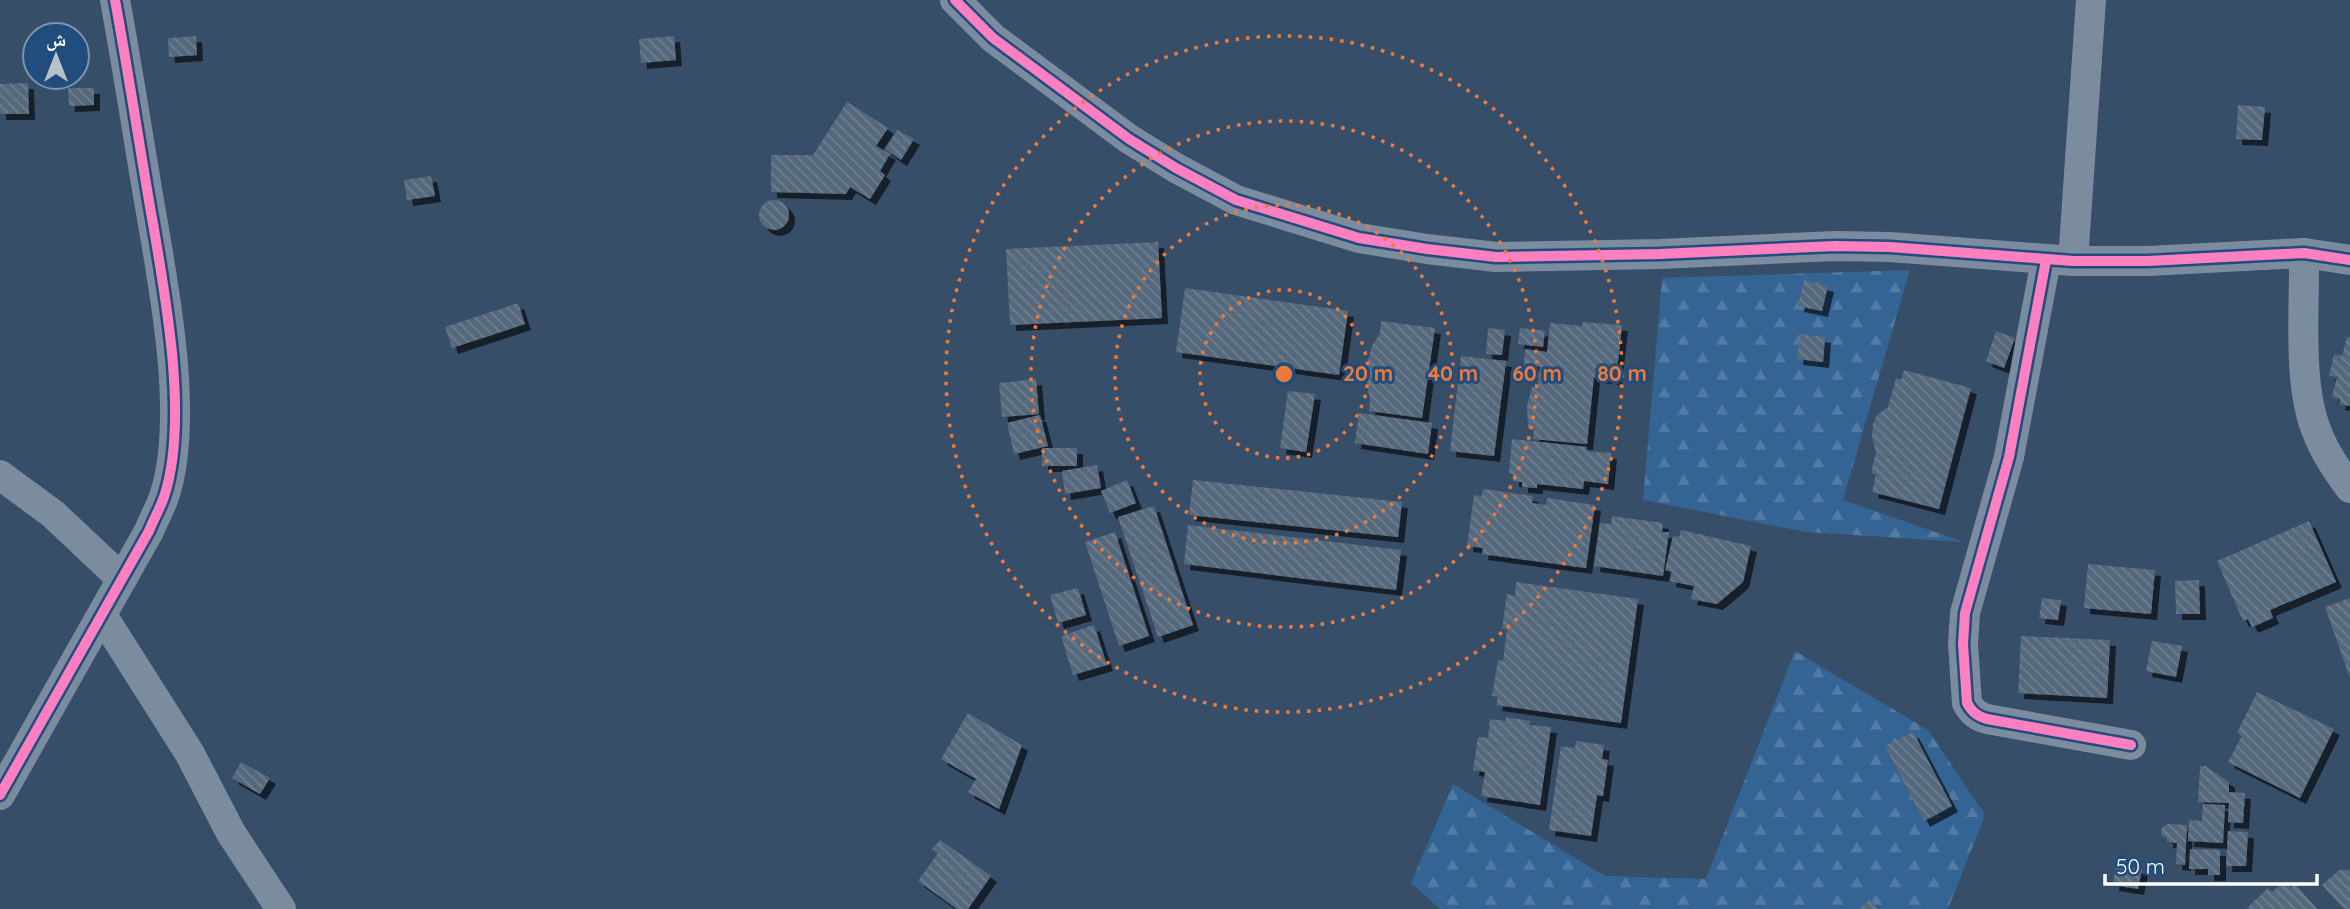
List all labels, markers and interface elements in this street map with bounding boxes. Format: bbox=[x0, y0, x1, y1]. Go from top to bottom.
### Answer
north arrow bbox=[21, 21, 91, 91]
text: ش bbox=[46, 27, 66, 51]
text: 20 m bbox=[1343, 360, 1393, 386]
text: 40 m bbox=[1428, 360, 1478, 386]
text: 60 m bbox=[1512, 360, 1562, 386]
text: 80 m bbox=[1597, 360, 1647, 386]
centre of rings bbox=[1272, 362, 1296, 386]
scale bar bbox=[2105, 842, 2317, 886]
text: 50 m bbox=[2116, 853, 2165, 879]

